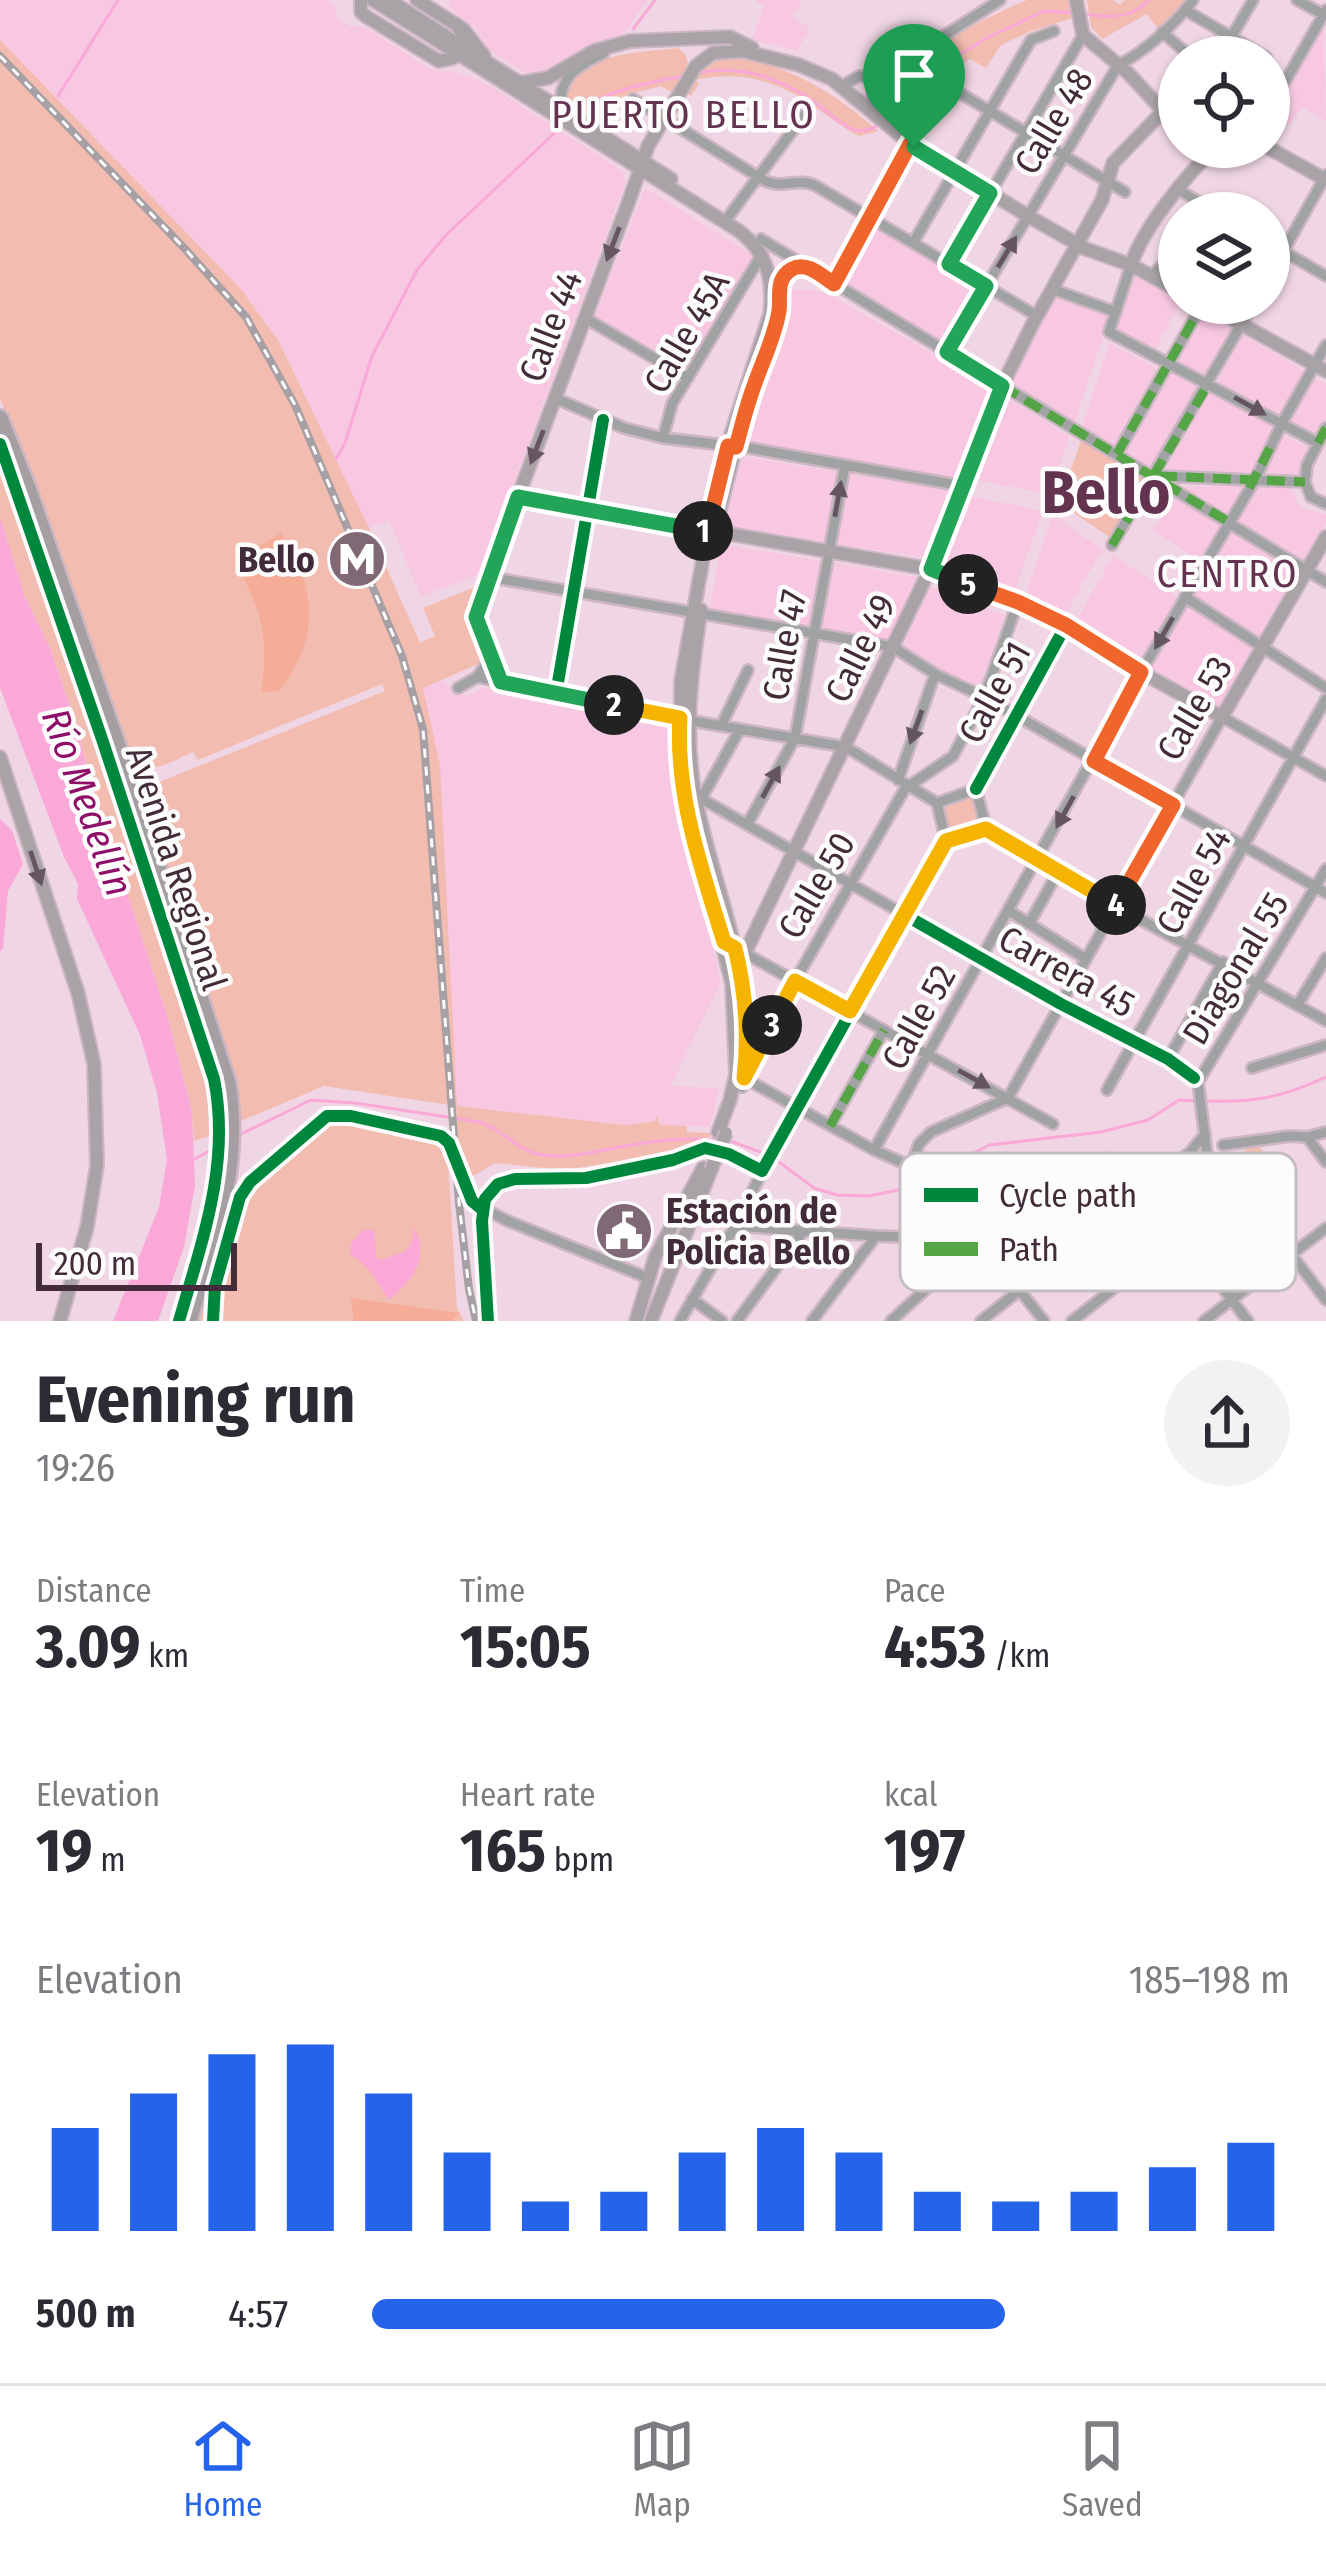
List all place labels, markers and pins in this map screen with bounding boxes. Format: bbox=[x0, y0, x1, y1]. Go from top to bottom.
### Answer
pin bbox=[863, 24, 965, 147]
pin: 1 bbox=[673, 501, 733, 561]
metro station icon: Bello bbox=[326, 528, 388, 590]
place label: Bello bbox=[238, 538, 315, 582]
pin: 5 bbox=[938, 554, 998, 614]
pin: 2 bbox=[584, 675, 644, 735]
pin: 4 bbox=[1086, 875, 1146, 935]
pin: 3 bbox=[742, 995, 802, 1055]
place label: Estación de Policia Bello bbox=[666, 1189, 850, 1274]
public building icon: Estación de Policia Bello bbox=[593, 1200, 655, 1262]

